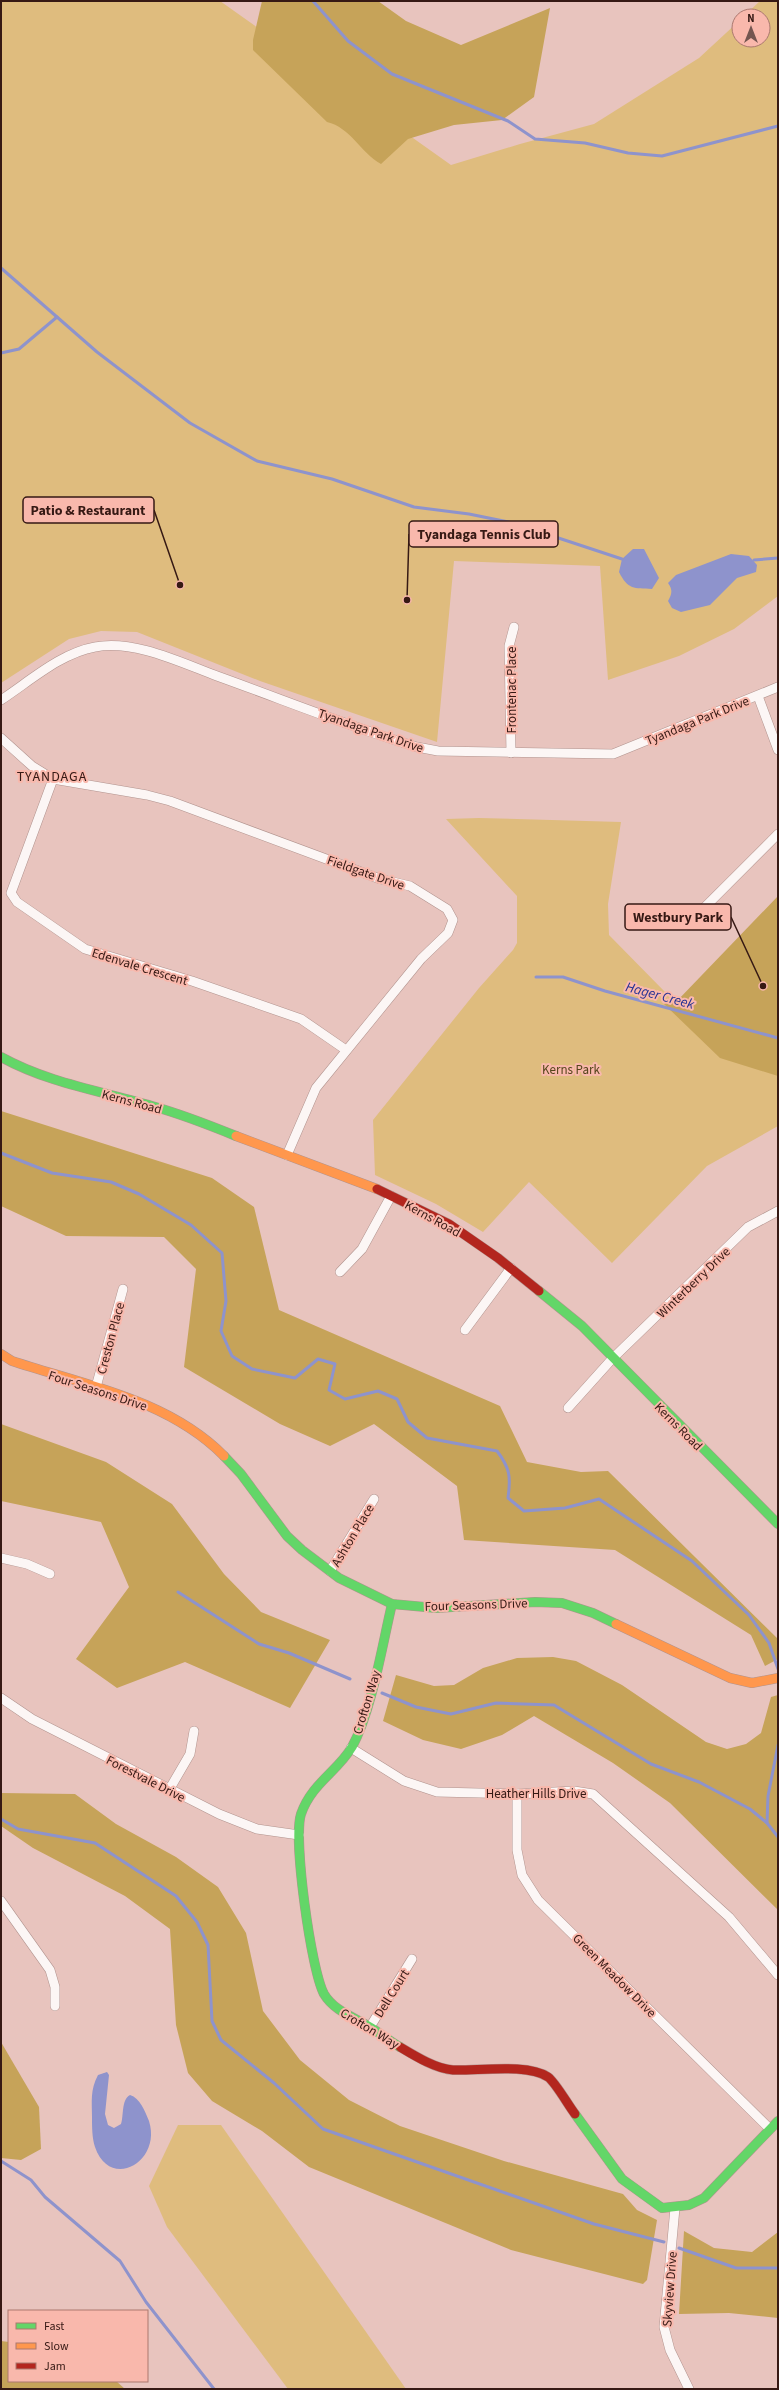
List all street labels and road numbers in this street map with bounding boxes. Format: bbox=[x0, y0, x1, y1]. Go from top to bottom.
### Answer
street label: Frontenac Place bbox=[503, 647, 521, 733]
street label: Tyandaga Park Drive bbox=[643, 692, 752, 750]
street label: Tyandaga Park Drive bbox=[316, 704, 426, 757]
street label: Fieldgate Drive bbox=[325, 851, 407, 895]
street label: Edenvale Crescent bbox=[89, 944, 191, 990]
street label: Kerns Road bbox=[100, 1085, 164, 1119]
street label: Kerns Road bbox=[401, 1196, 464, 1242]
street label: Winterberry Drive bbox=[653, 1243, 734, 1322]
street label: Creston Place bbox=[93, 1300, 129, 1376]
street label: Four Seasons Drive bbox=[46, 1366, 149, 1415]
street label: Kerns Road bbox=[650, 1399, 706, 1455]
street label: Ashton Place bbox=[327, 1501, 379, 1570]
street label: Four Seasons Drive bbox=[424, 1594, 528, 1616]
street label: Crofton Way bbox=[349, 1668, 385, 1736]
street label: Forestvale Drive bbox=[103, 1751, 188, 1807]
street label: Heather Hills Drive bbox=[486, 1785, 586, 1803]
street label: Green Meadow Drive bbox=[568, 1930, 660, 2022]
street label: Dell Court bbox=[370, 1965, 414, 2021]
street label: Crofton Way bbox=[337, 2004, 402, 2054]
street label: Skyview Drive bbox=[658, 2251, 682, 2327]

